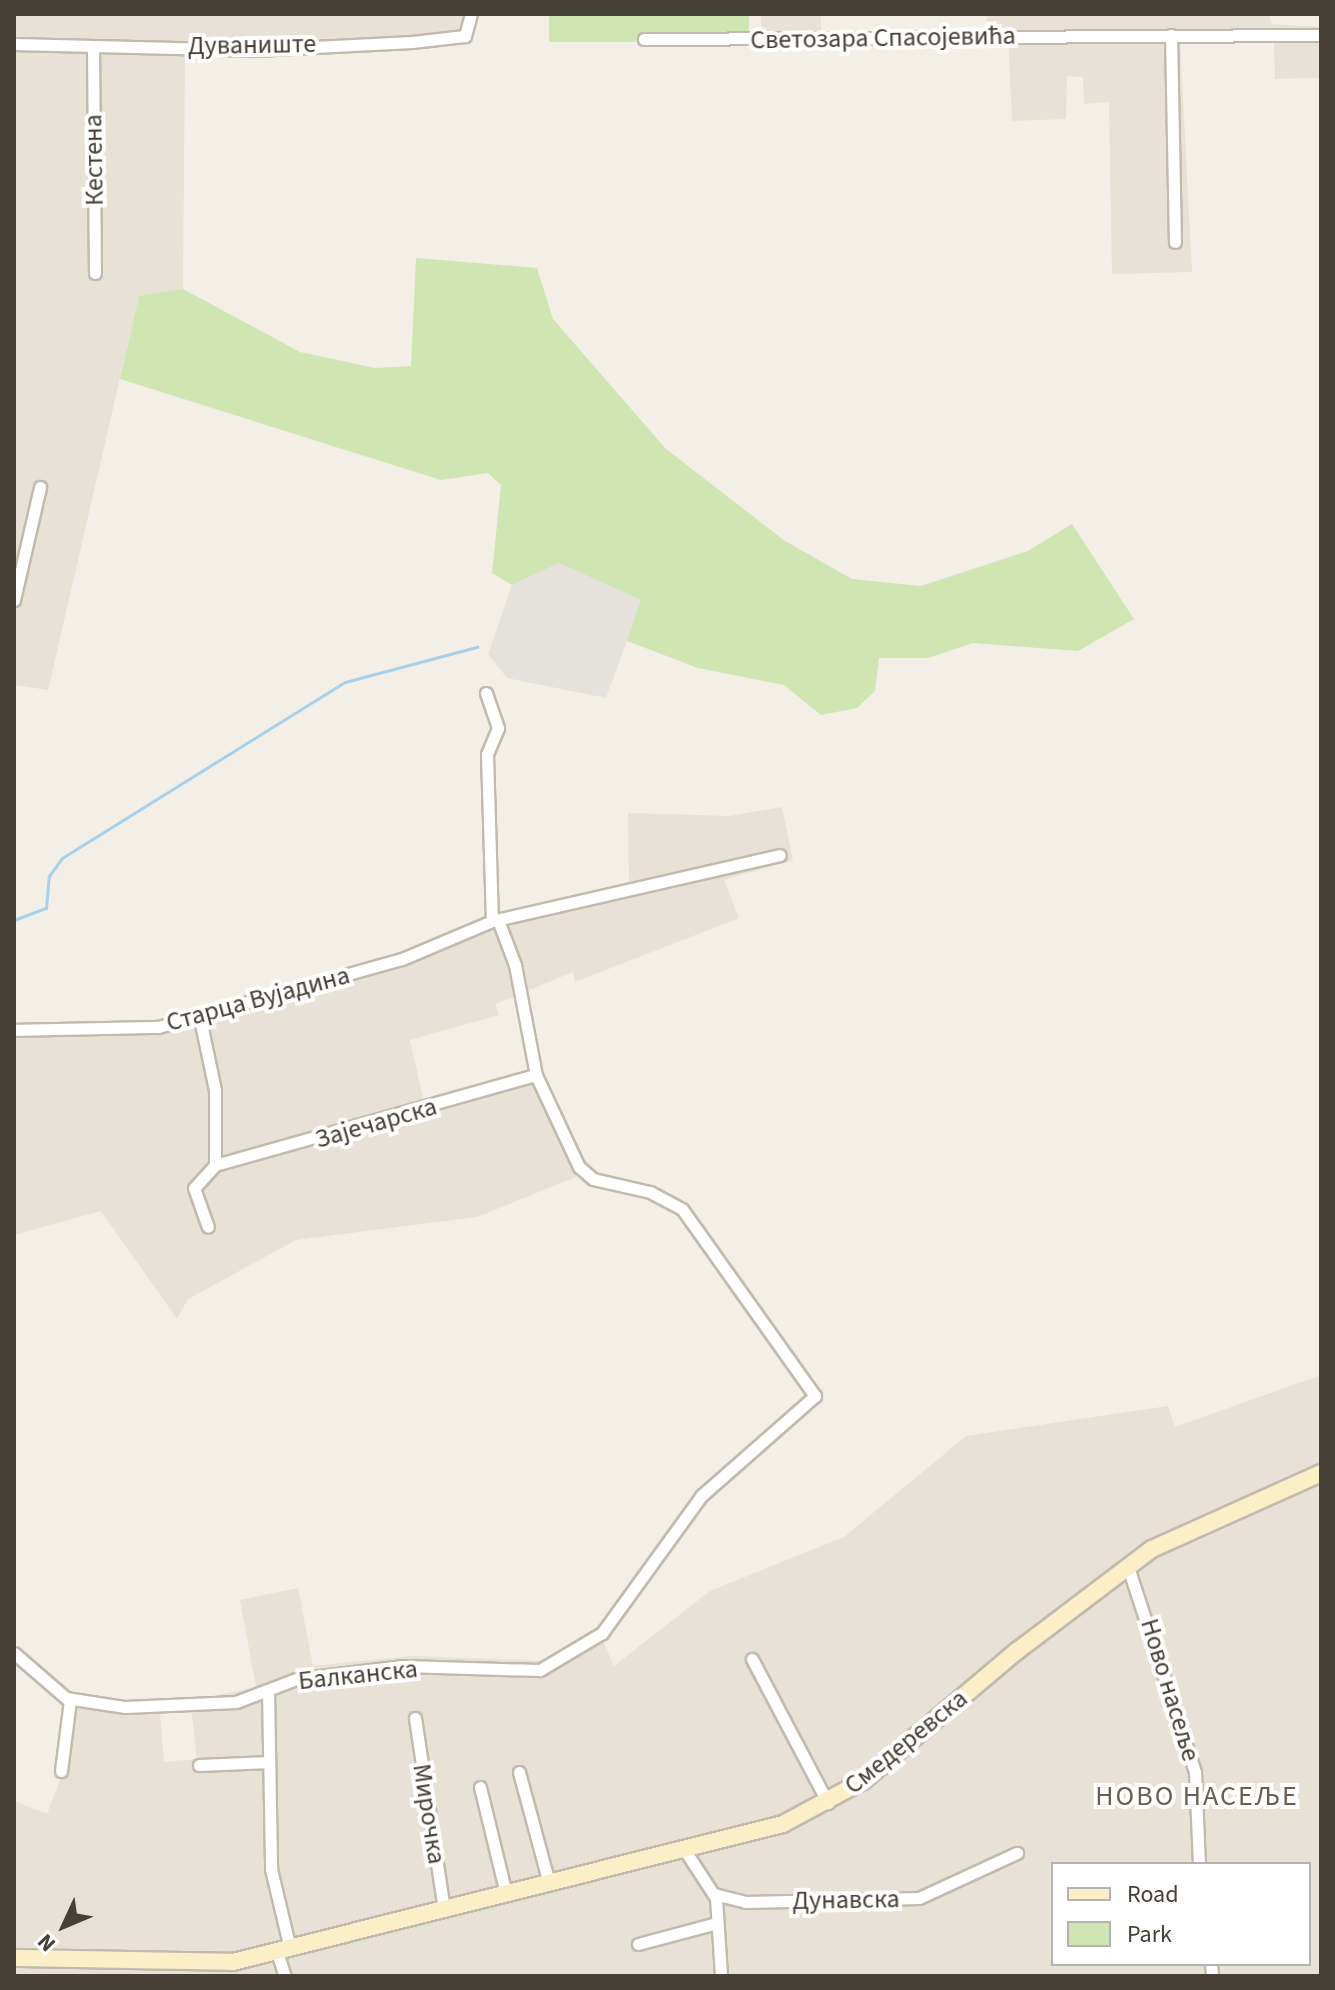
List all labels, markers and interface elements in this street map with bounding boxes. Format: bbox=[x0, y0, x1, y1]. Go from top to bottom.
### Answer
street label: Светозара Спасојевића bbox=[750, 20, 1016, 56]
street label: Дуваниште bbox=[187, 28, 317, 62]
street label: Кестена bbox=[78, 114, 110, 206]
street label: Старца Вујадина bbox=[163, 960, 353, 1038]
street label: Зајечарска bbox=[312, 1091, 440, 1155]
street label: Ново насеље bbox=[1134, 1615, 1206, 1765]
street label: Балканска bbox=[297, 1653, 419, 1697]
street label: Смедеревска bbox=[838, 1683, 974, 1801]
street label: Мирочка bbox=[406, 1762, 452, 1866]
district label: НОВО НАСЕЉЕ bbox=[1095, 1779, 1299, 1813]
legend bbox=[1051, 1862, 1311, 1966]
text: Road bbox=[1127, 1877, 1179, 1912]
street label: Дунавска bbox=[792, 1883, 900, 1917]
north arrow bbox=[24, 1886, 104, 1966]
text: Park bbox=[1127, 1917, 1172, 1952]
text: N bbox=[30, 1926, 63, 1959]

